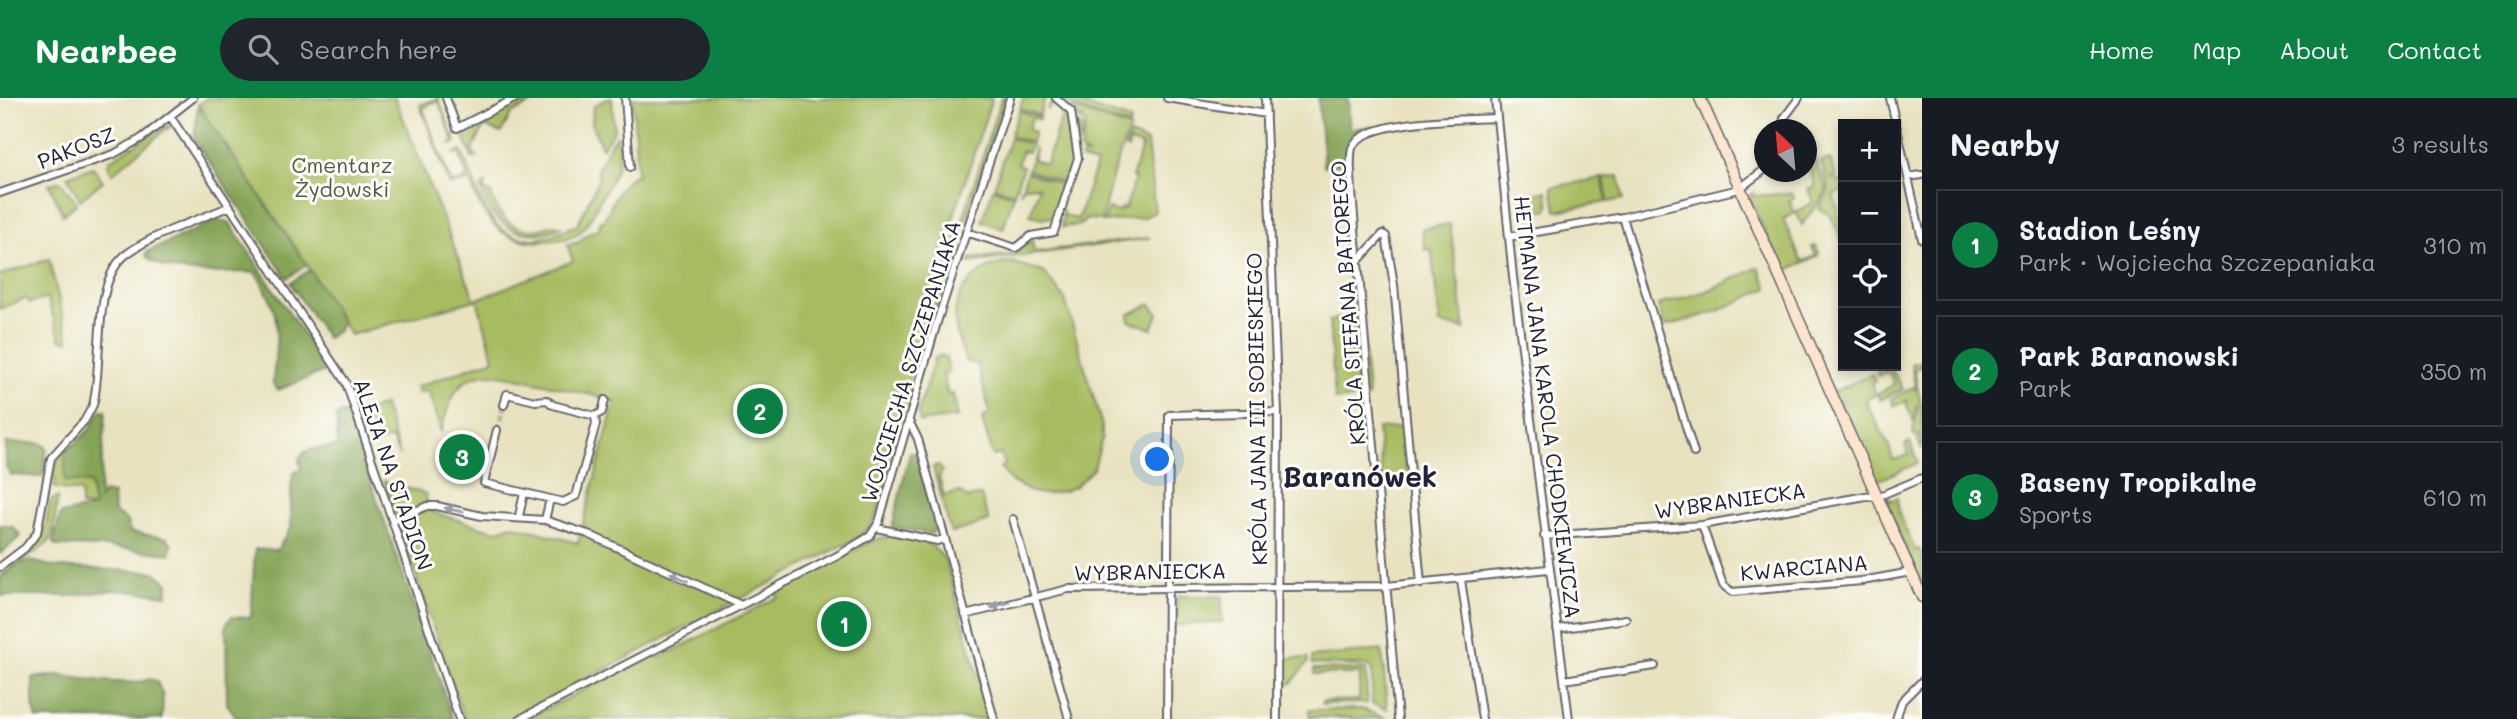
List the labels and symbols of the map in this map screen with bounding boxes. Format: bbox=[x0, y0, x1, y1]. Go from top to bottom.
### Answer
north arrow bbox=[1754, 119, 1817, 182]
street label: PAKOSZ bbox=[33, 120, 119, 174]
park label: Cmentarz Żydowski bbox=[292, 151, 392, 202]
street label: KRÓLA STEFANA BATOREGO bbox=[1324, 160, 1370, 446]
street label: HETMANA JANA KAROLA CHODKIEWICZA bbox=[1509, 194, 1587, 620]
street label: WOJCIECHA SZCZEPANIAKA bbox=[854, 217, 966, 505]
street label: KRÓLA JANA III SOBIESKIEGO bbox=[1240, 252, 1272, 566]
street label: ALEJA NA STADION bbox=[349, 375, 439, 573]
pin: 2 bbox=[737, 385, 783, 437]
pin: 3 bbox=[439, 431, 485, 483]
your location bbox=[1140, 442, 1174, 476]
district label: Baranówek bbox=[1283, 458, 1437, 494]
street label: WYBRANIECKA bbox=[1653, 476, 1807, 524]
one-way arrow bbox=[443, 504, 465, 515]
street label: KWARCIANA bbox=[1739, 548, 1869, 586]
street label: WYBRANIECKA bbox=[1074, 556, 1226, 586]
one-way arrow bbox=[668, 571, 689, 582]
pin: 1 bbox=[821, 598, 867, 650]
one-way arrow bbox=[989, 601, 1010, 611]

